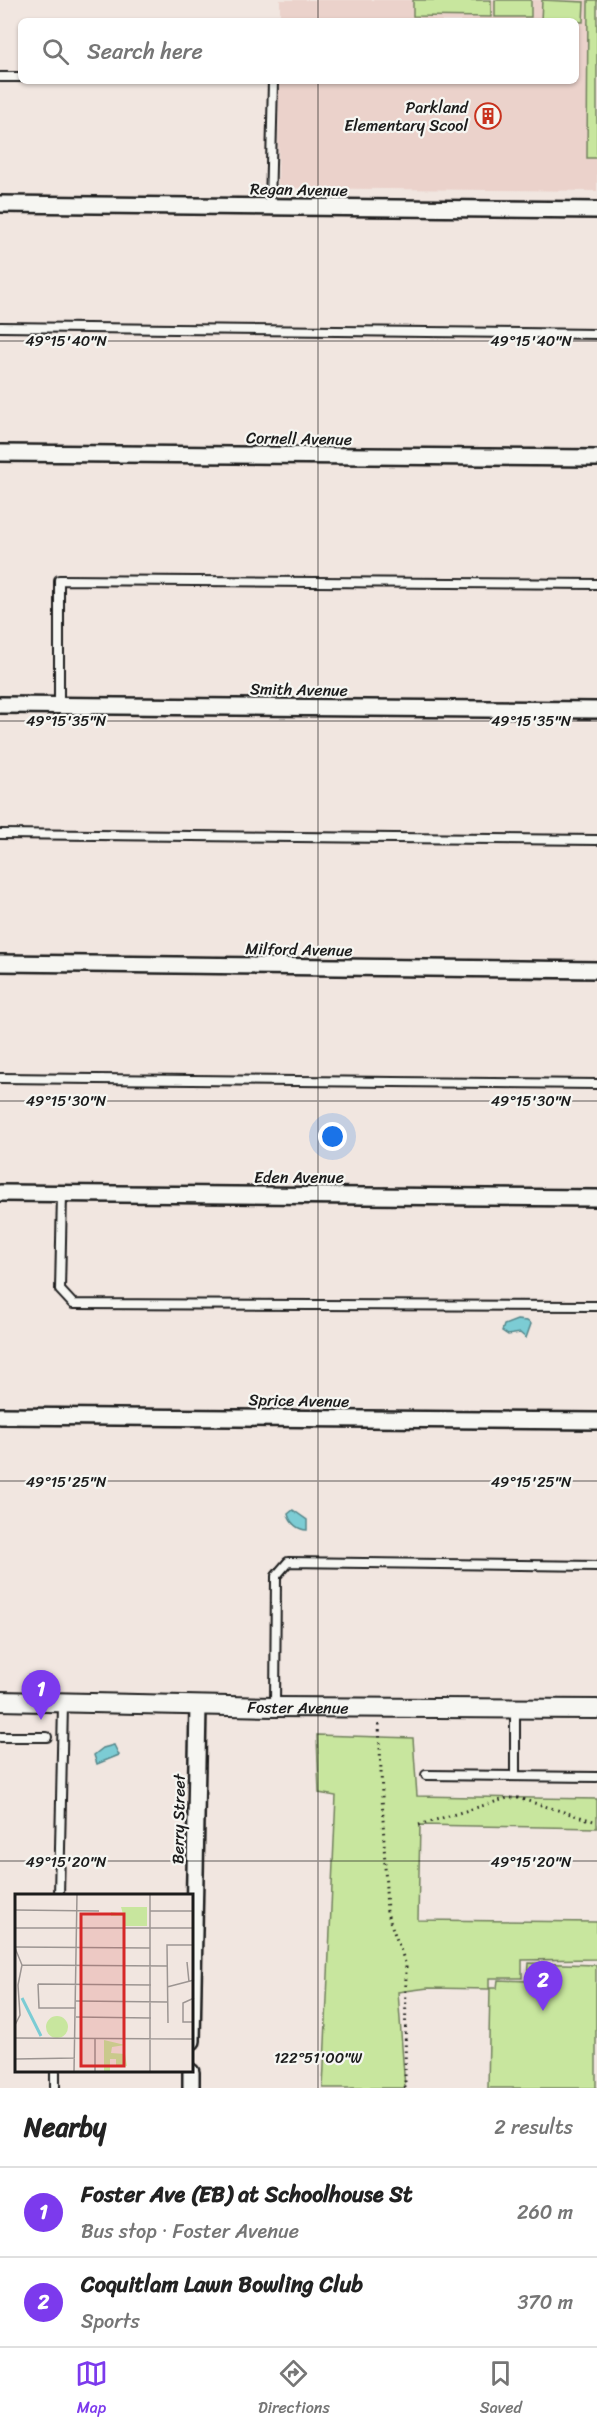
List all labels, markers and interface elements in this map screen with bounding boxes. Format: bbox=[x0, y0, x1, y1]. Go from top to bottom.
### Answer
search box bbox=[18, 18, 579, 84]
text: Search here bbox=[87, 32, 203, 71]
icon: search bbox=[39, 35, 72, 68]
place label: Parkland Elementary Scool bbox=[344, 93, 470, 140]
building icon: Parkland Elementary Scool bbox=[473, 101, 503, 131]
street label: Regan Avenue bbox=[250, 174, 348, 205]
text: 49°15'40"N bbox=[25, 328, 107, 354]
text: 49°15'40"N bbox=[490, 328, 572, 354]
street label: Cornell Avenue bbox=[246, 423, 352, 454]
street label: Smith Avenue bbox=[250, 674, 348, 705]
text: 49°15'35"N bbox=[26, 708, 107, 734]
text: 49°15'35"N bbox=[491, 708, 572, 734]
street label: Milford Avenue bbox=[245, 934, 353, 965]
text: 49°15'30"N bbox=[26, 1088, 107, 1114]
text: 49°15'30"N bbox=[491, 1088, 572, 1114]
your location bbox=[318, 1122, 347, 1151]
street label: Eden Avenue bbox=[254, 1163, 344, 1192]
street label: Sprice Avenue bbox=[248, 1385, 350, 1416]
text: 49°15'25"N bbox=[26, 1469, 107, 1495]
text: 49°15'25"N bbox=[491, 1469, 572, 1495]
pin: 1 bbox=[22, 1670, 60, 1720]
street label: Foster Avenue bbox=[247, 1692, 349, 1722]
street label: Berry Street bbox=[163, 1773, 194, 1864]
text: 49°15'20"N bbox=[26, 1849, 107, 1875]
text: 49°15'20"N bbox=[491, 1849, 572, 1875]
inset map bbox=[15, 1894, 194, 2073]
pin: 2 bbox=[524, 1962, 562, 2011]
text: 122°51'00"W bbox=[274, 2045, 362, 2071]
text: Nearby bbox=[24, 2104, 106, 2150]
text: 2 results bbox=[494, 2110, 573, 2145]
text: Foster Ave (EB) at Schoolhouse St bbox=[81, 2175, 413, 2214]
text: 1 bbox=[39, 2195, 48, 2230]
text: 260 m bbox=[517, 2195, 573, 2230]
text: Bus stop · Foster Avenue bbox=[81, 2214, 299, 2249]
text: Coquitlam Lawn Bowling Club bbox=[81, 2265, 363, 2304]
text: 2 bbox=[38, 2285, 49, 2320]
text: 370 m bbox=[517, 2285, 573, 2320]
text: Sports bbox=[81, 2304, 140, 2339]
tab: Map bbox=[75, 2357, 108, 2422]
tab: Directions bbox=[258, 2357, 330, 2422]
tab: Saved bbox=[480, 2357, 522, 2422]

